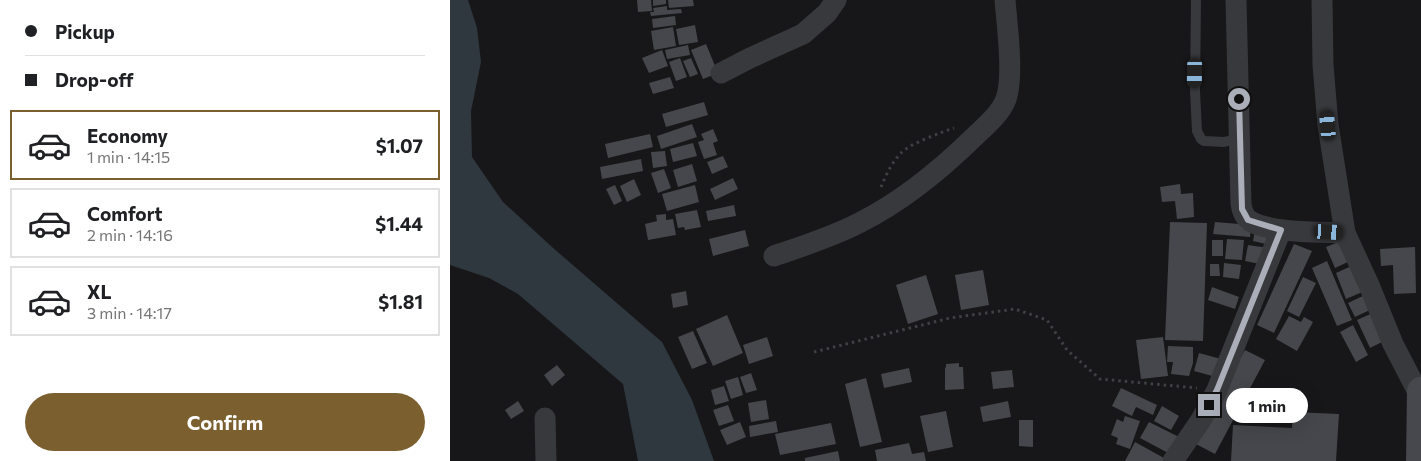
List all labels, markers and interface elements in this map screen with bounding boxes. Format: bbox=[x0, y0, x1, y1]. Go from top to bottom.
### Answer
text: Pickup bbox=[55, 20, 115, 43]
car bbox=[1187, 58, 1202, 88]
text: Drop-off bbox=[55, 68, 134, 91]
route start bbox=[1228, 88, 1250, 110]
car bbox=[1319, 109, 1336, 141]
icon: car bbox=[27, 123, 72, 168]
text: Economy bbox=[87, 124, 168, 147]
text: $1.07 bbox=[376, 134, 423, 157]
text: 1 min · 14:15 bbox=[87, 147, 170, 166]
icon: car bbox=[27, 201, 72, 246]
text: Comfort bbox=[87, 202, 163, 225]
text: $1.44 bbox=[375, 212, 423, 235]
car bbox=[1313, 224, 1344, 240]
text: 2 min · 14:16 bbox=[87, 225, 173, 244]
icon: car bbox=[27, 279, 72, 324]
text: XL bbox=[87, 280, 112, 303]
text: $1.81 bbox=[378, 290, 423, 313]
text: 3 min · 14:17 bbox=[87, 303, 172, 322]
callout: 1 min bbox=[1226, 388, 1309, 422]
button: Confirm bbox=[25, 393, 425, 451]
route end bbox=[1198, 394, 1220, 416]
text: 1 min bbox=[1248, 396, 1286, 415]

